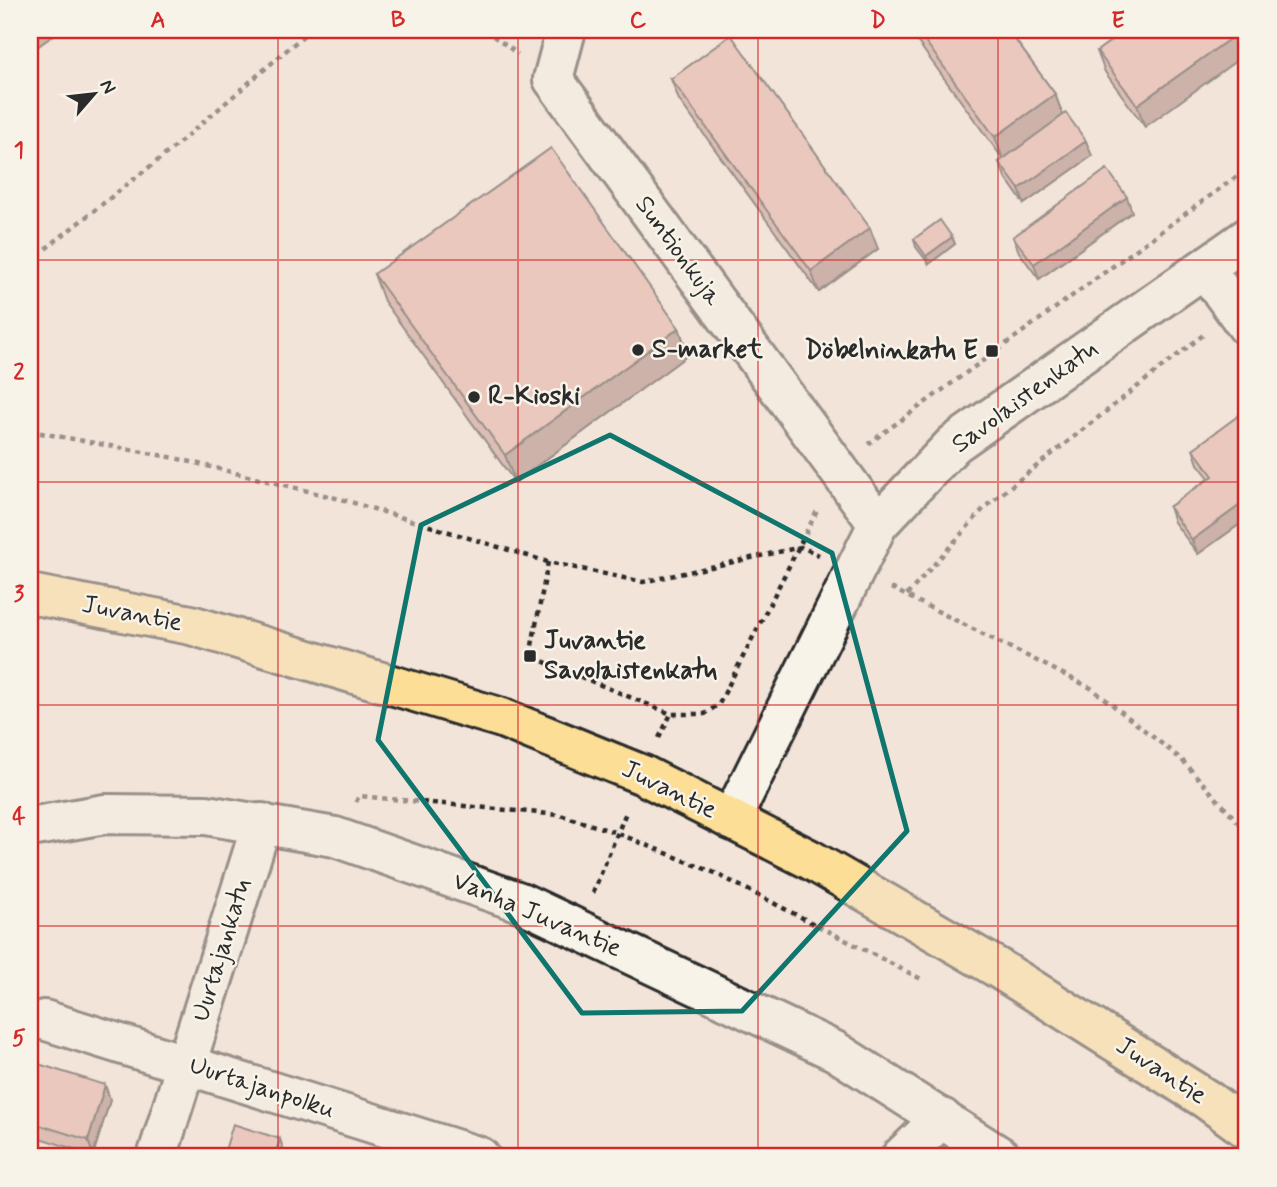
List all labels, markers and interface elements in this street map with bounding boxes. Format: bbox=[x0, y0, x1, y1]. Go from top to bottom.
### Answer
text: A bbox=[150, 6, 166, 36]
text: B bbox=[391, 6, 406, 36]
text: C bbox=[630, 6, 647, 36]
text: D bbox=[870, 6, 886, 36]
text: E bbox=[1111, 6, 1125, 36]
north arrow bbox=[60, 60, 130, 130]
text: N bbox=[94, 75, 122, 98]
text: 1 bbox=[14, 136, 24, 166]
street label: Suntionkuja bbox=[627, 189, 730, 313]
street label: Savolaistenkatu bbox=[945, 332, 1105, 462]
place label: S-market bbox=[652, 333, 763, 367]
place label: Döbelninkatu E bbox=[804, 334, 978, 368]
marker: S-market bbox=[630, 342, 646, 358]
marker: Döbelninkatu E bbox=[984, 343, 1000, 359]
text: 2 bbox=[13, 358, 25, 388]
place label: R-Kioski bbox=[488, 380, 580, 414]
marker: R-Kioski bbox=[466, 389, 482, 405]
text: 3 bbox=[14, 580, 25, 610]
street label: Juvantie bbox=[79, 588, 185, 640]
place label: Juvantie Savolaistenkatu bbox=[544, 624, 717, 688]
marker: Juvantie Savolaistenkatu bbox=[522, 648, 538, 664]
street label: Juvantie bbox=[616, 752, 722, 828]
text: 4 bbox=[12, 802, 26, 832]
street label: Vanha Juvantie bbox=[447, 864, 627, 966]
street label: Uurtajankatu bbox=[184, 874, 260, 1026]
text: 5 bbox=[12, 1024, 26, 1054]
street label: Juvantie bbox=[1109, 1029, 1213, 1113]
street label: Uurtajanpolku bbox=[185, 1049, 339, 1127]

